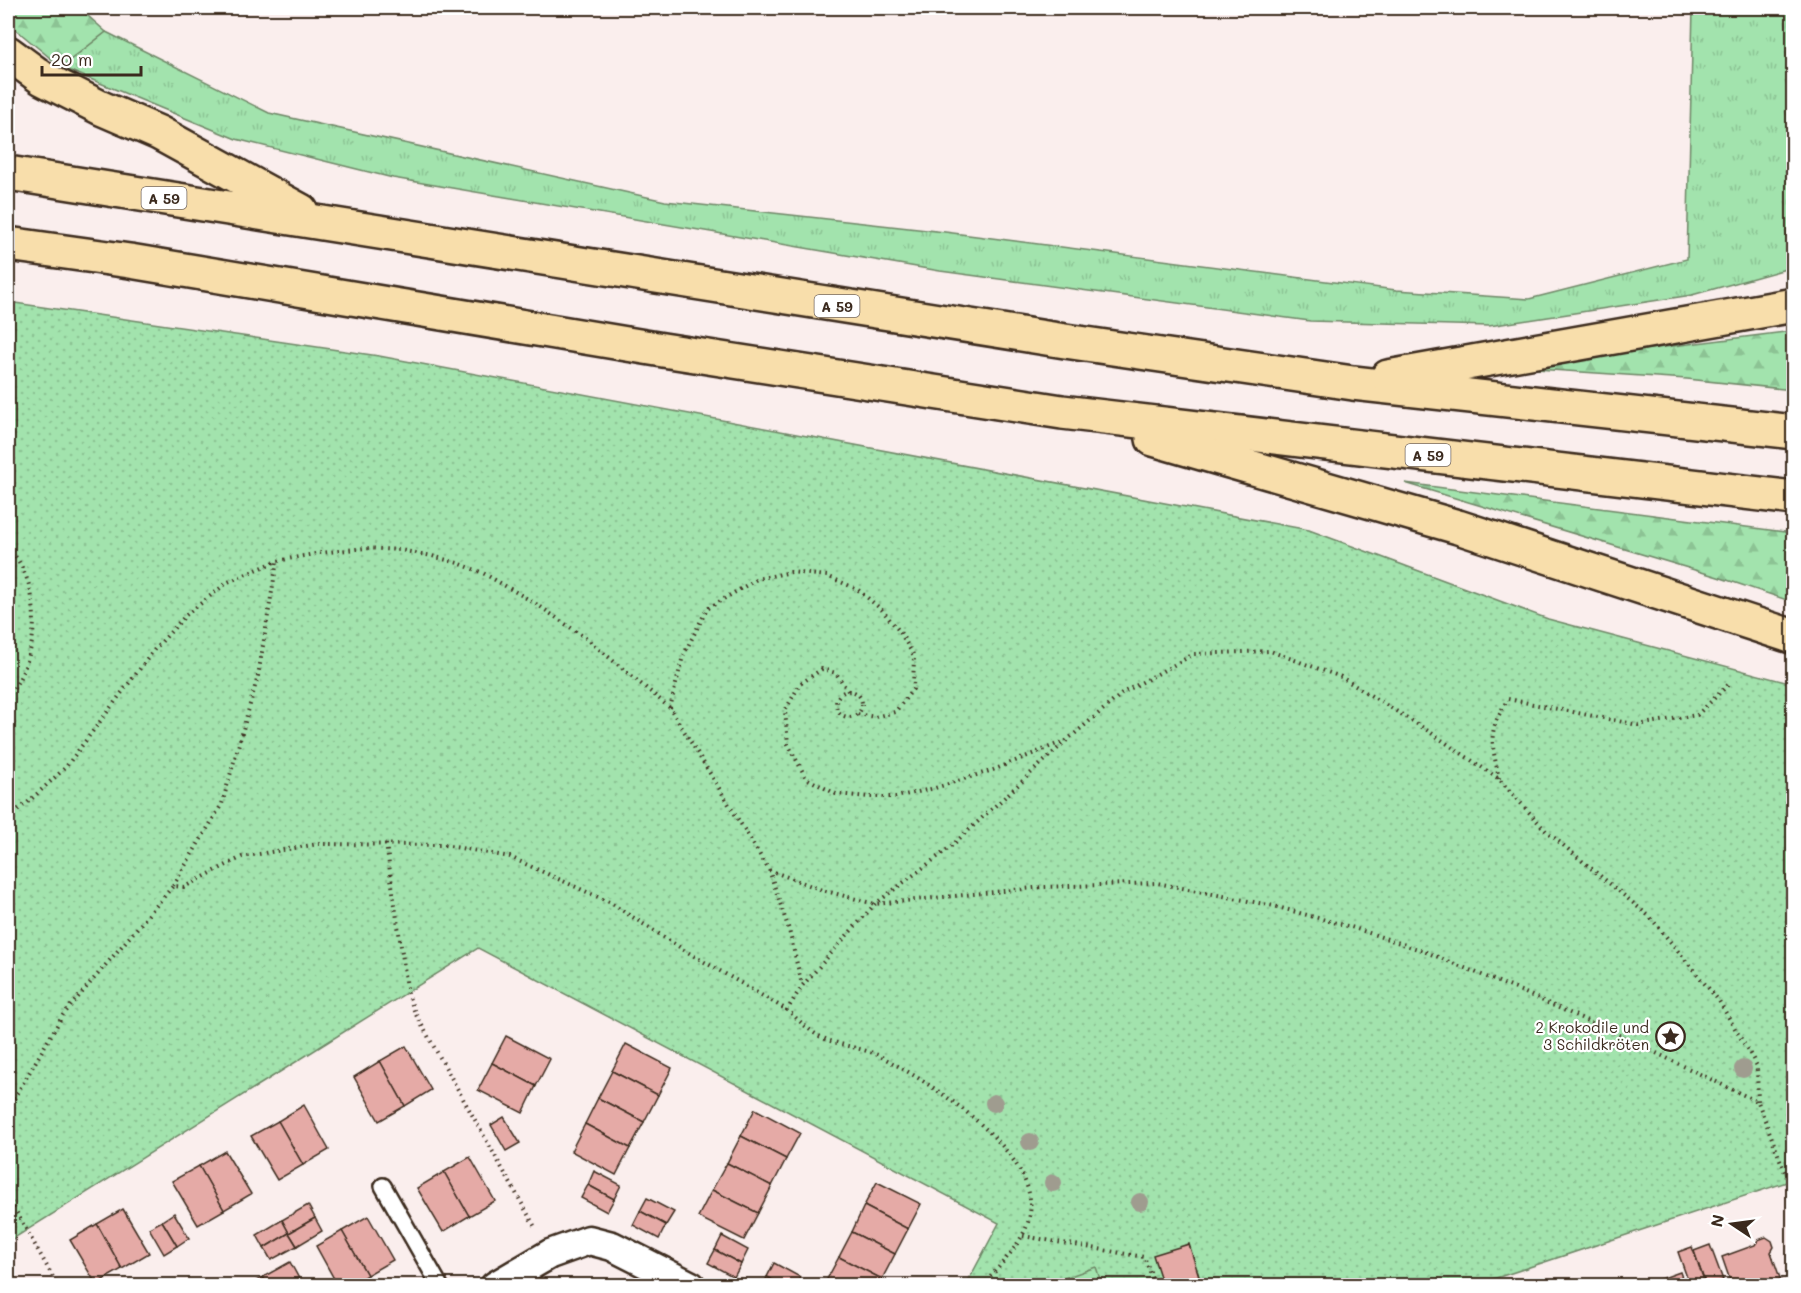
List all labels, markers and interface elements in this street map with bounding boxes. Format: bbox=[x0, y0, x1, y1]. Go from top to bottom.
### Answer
scale bar bbox=[42, 39, 141, 77]
text: 20 m bbox=[51, 47, 92, 71]
road number: A 59 bbox=[142, 187, 186, 209]
road number: A 59 bbox=[814, 295, 860, 317]
road number: A 59 bbox=[1406, 444, 1450, 466]
place label: 2 Krokodile und 3 Schildkröten bbox=[1535, 1017, 1649, 1054]
place icon: 2 Krokodile und 3 Schildkröten bbox=[1654, 1020, 1686, 1052]
north arrow bbox=[1702, 1194, 1762, 1254]
text: N bbox=[1705, 1212, 1728, 1229]

